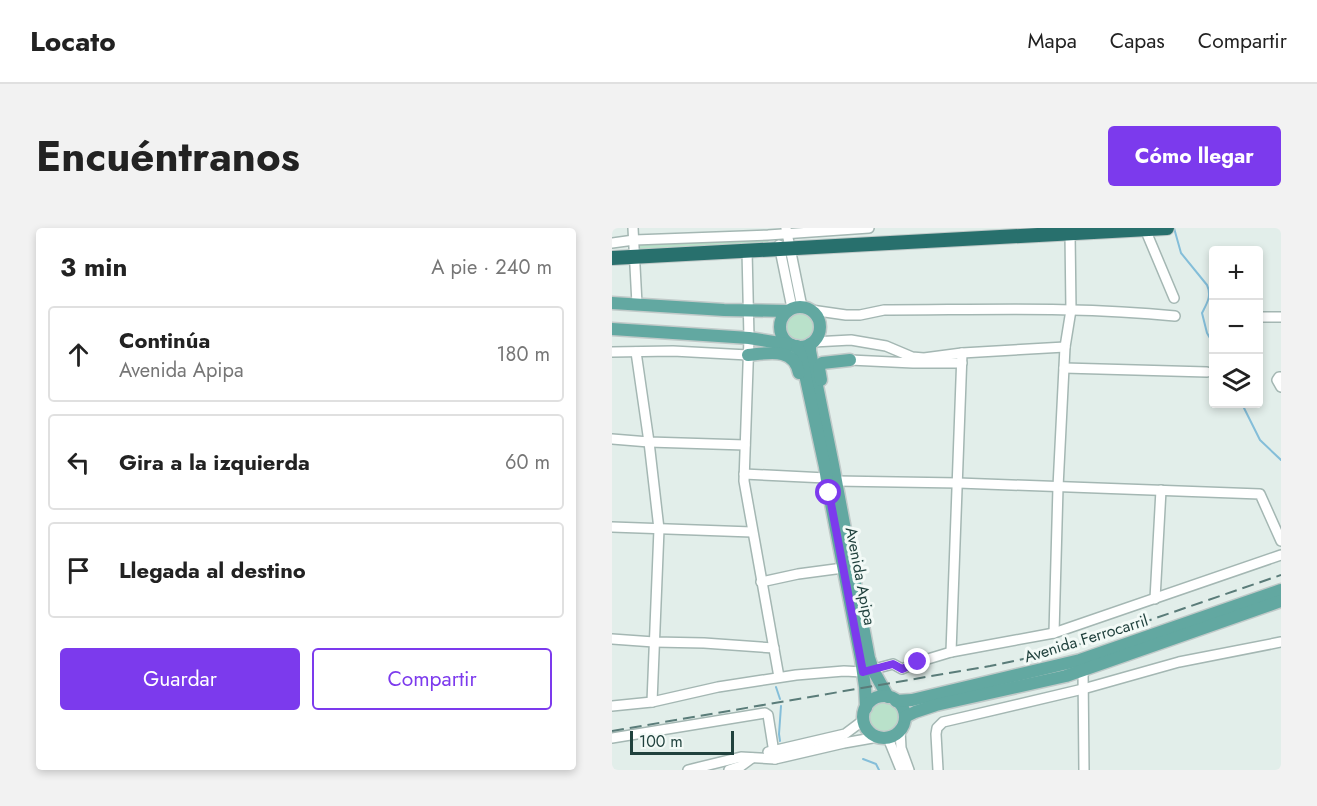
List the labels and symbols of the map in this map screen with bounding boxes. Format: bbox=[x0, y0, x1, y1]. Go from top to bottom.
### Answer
route start bbox=[815, 479, 841, 505]
street label: Avenida Apipa bbox=[840, 525, 881, 627]
street label: Avenida Ferrocarril bbox=[1021, 609, 1151, 668]
route end bbox=[904, 648, 930, 674]
scale bar bbox=[630, 728, 734, 756]

